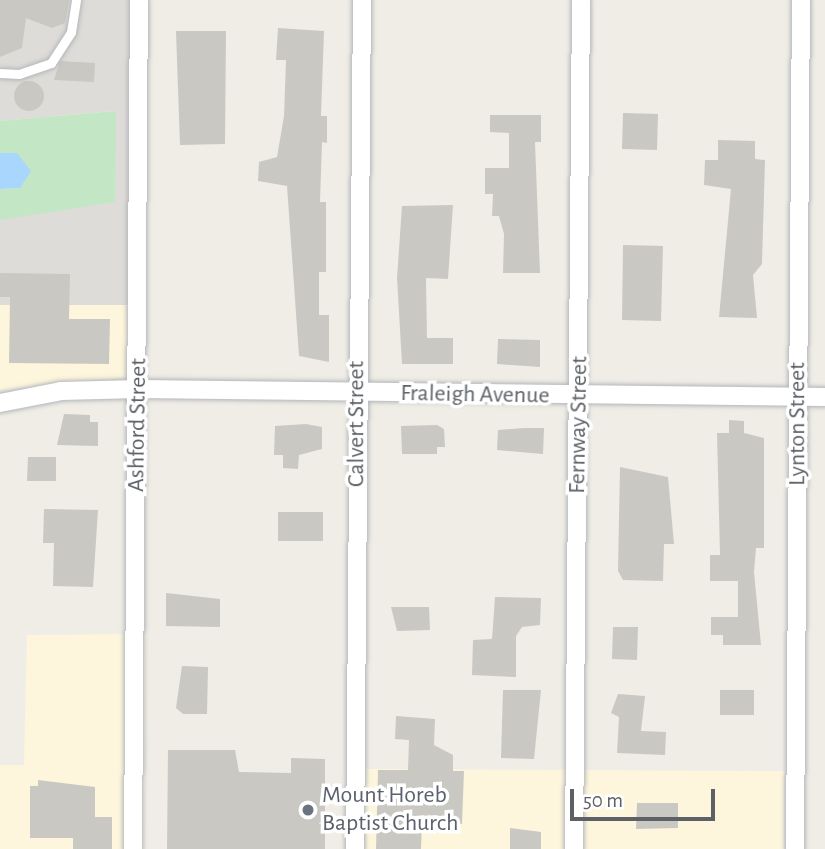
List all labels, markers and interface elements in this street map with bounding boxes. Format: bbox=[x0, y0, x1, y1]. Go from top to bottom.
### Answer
street label: Fernway Street bbox=[563, 356, 595, 494]
street label: Ashford Street bbox=[122, 358, 154, 492]
street label: Calvert Street bbox=[343, 361, 371, 487]
street label: Lynton Street bbox=[784, 362, 812, 486]
street label: Fraleigh Avenue bbox=[400, 379, 550, 411]
scale bar bbox=[573, 776, 718, 820]
place label: Mount Horeb Baptist Church bbox=[322, 782, 459, 838]
text: 50 m bbox=[583, 790, 623, 811]
marker: Mount Horeb Baptist Church bbox=[300, 802, 316, 818]

